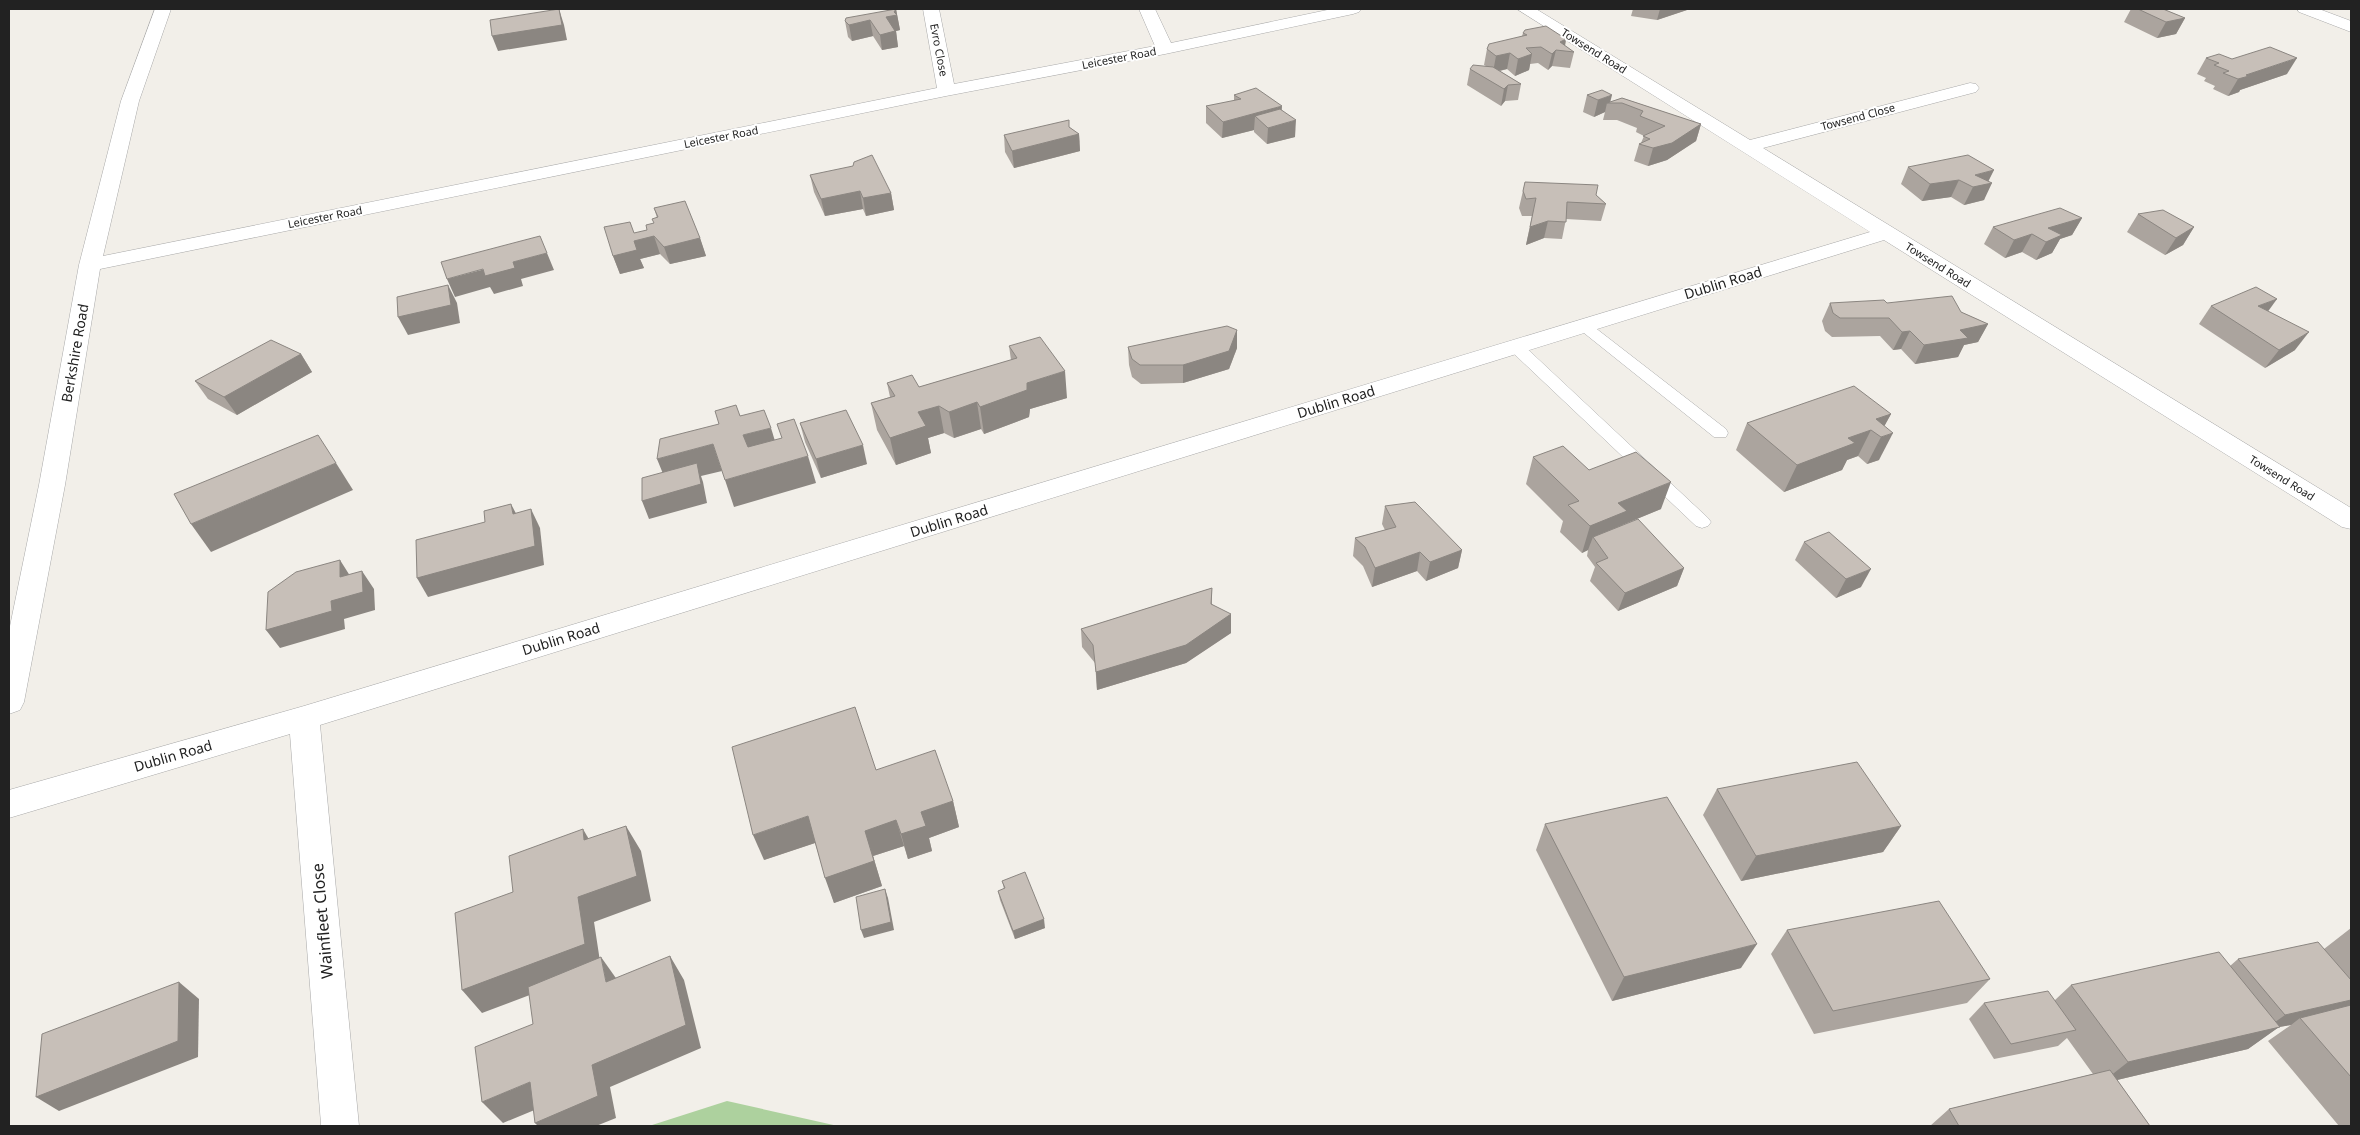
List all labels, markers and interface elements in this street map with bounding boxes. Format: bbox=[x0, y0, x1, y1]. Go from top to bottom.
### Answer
street label: Evro Close bbox=[927, 22, 952, 78]
street label: Towsend Road bbox=[1559, 24, 1630, 77]
street label: Leicester Road bbox=[1080, 43, 1157, 72]
street label: Towsend Close bbox=[1819, 99, 1897, 134]
street label: Leicester Road bbox=[682, 122, 759, 151]
street label: Leicester Road bbox=[286, 202, 363, 231]
street label: Towsend Road bbox=[1903, 238, 1974, 291]
street label: Dublin Road bbox=[1682, 262, 1764, 303]
street label: Berkshire Road bbox=[56, 302, 93, 404]
street label: Dublin Road bbox=[1295, 381, 1377, 422]
street label: Towsend Road bbox=[2247, 451, 2318, 504]
street label: Dublin Road bbox=[908, 500, 990, 541]
street label: Dublin Road bbox=[520, 618, 602, 659]
street label: Dublin Road bbox=[131, 735, 214, 776]
street label: Wainfleet Close bbox=[306, 862, 338, 980]

